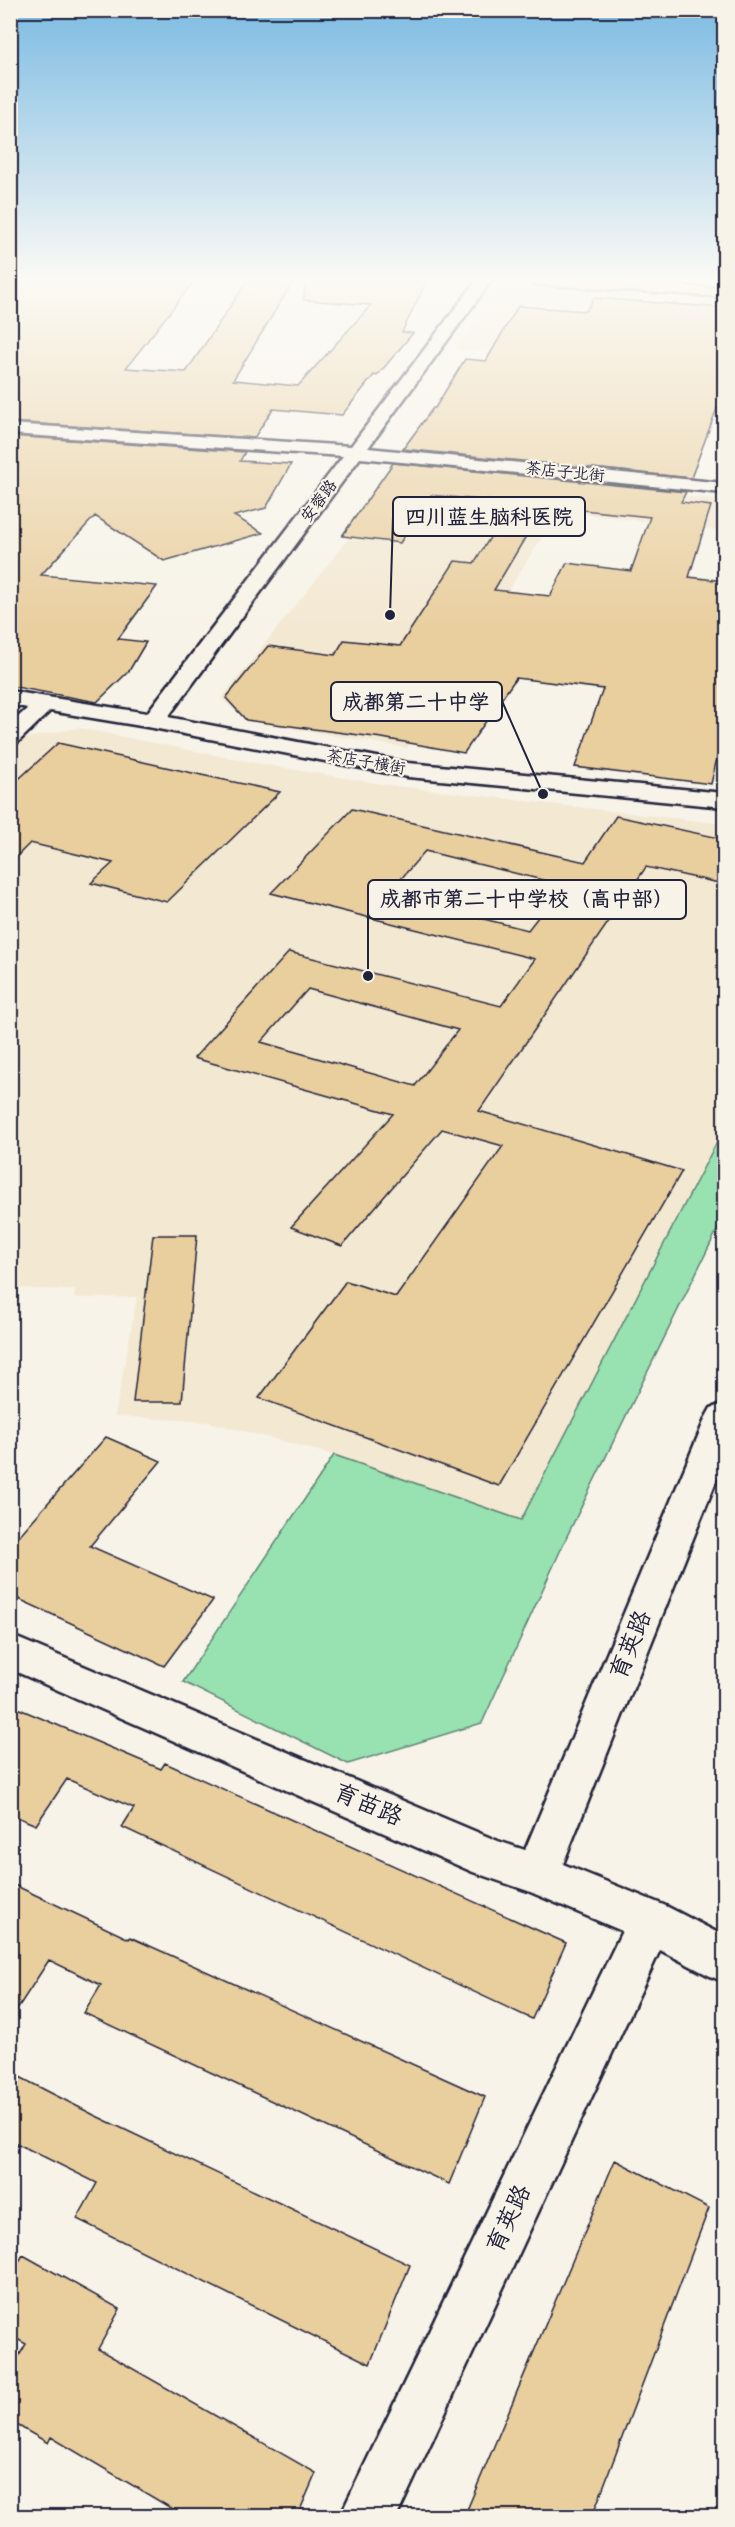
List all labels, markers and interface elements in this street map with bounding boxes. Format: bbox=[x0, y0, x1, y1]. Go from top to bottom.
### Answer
street label: 茶店子北街 bbox=[524, 457, 606, 487]
street label: 安蓉路 bbox=[296, 475, 342, 527]
callout: 四川蓝生脑科医院 bbox=[393, 497, 585, 536]
text: 四川蓝生脑科医院 bbox=[405, 503, 573, 532]
callout: 成都第二十中学 bbox=[331, 682, 502, 721]
text: 成都第二十中学 bbox=[343, 688, 490, 717]
street label: 茶店子横街 bbox=[325, 744, 407, 780]
callout: 成都市第二十中学校（高中部） bbox=[368, 880, 686, 919]
text: 成都市第二十中学校（高中部） bbox=[380, 885, 674, 914]
street label: 育英路 bbox=[602, 1605, 660, 1685]
street label: 育苗路 bbox=[328, 1775, 408, 1835]
street label: 育英路 bbox=[478, 2179, 540, 2259]

